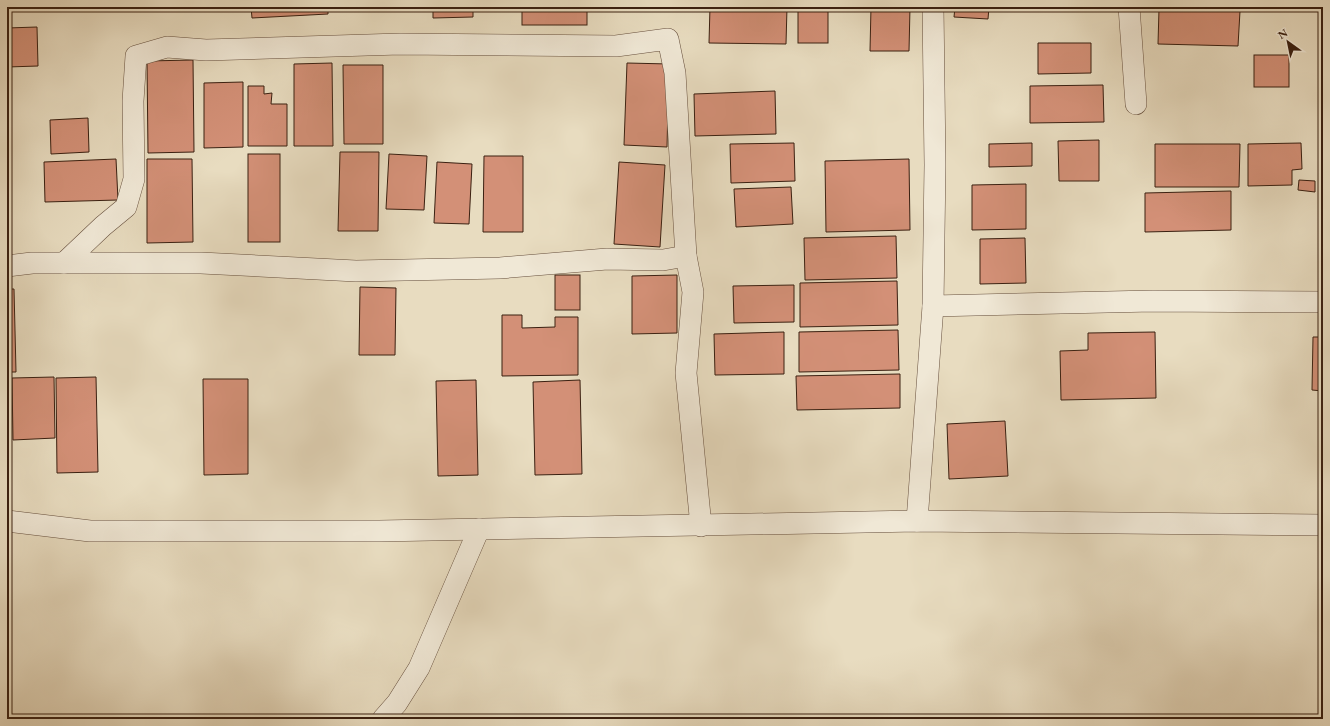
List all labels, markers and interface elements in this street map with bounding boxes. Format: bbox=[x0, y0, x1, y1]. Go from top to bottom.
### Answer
north arrow bbox=[1268, 22, 1308, 62]
text: N bbox=[1275, 25, 1290, 42]

